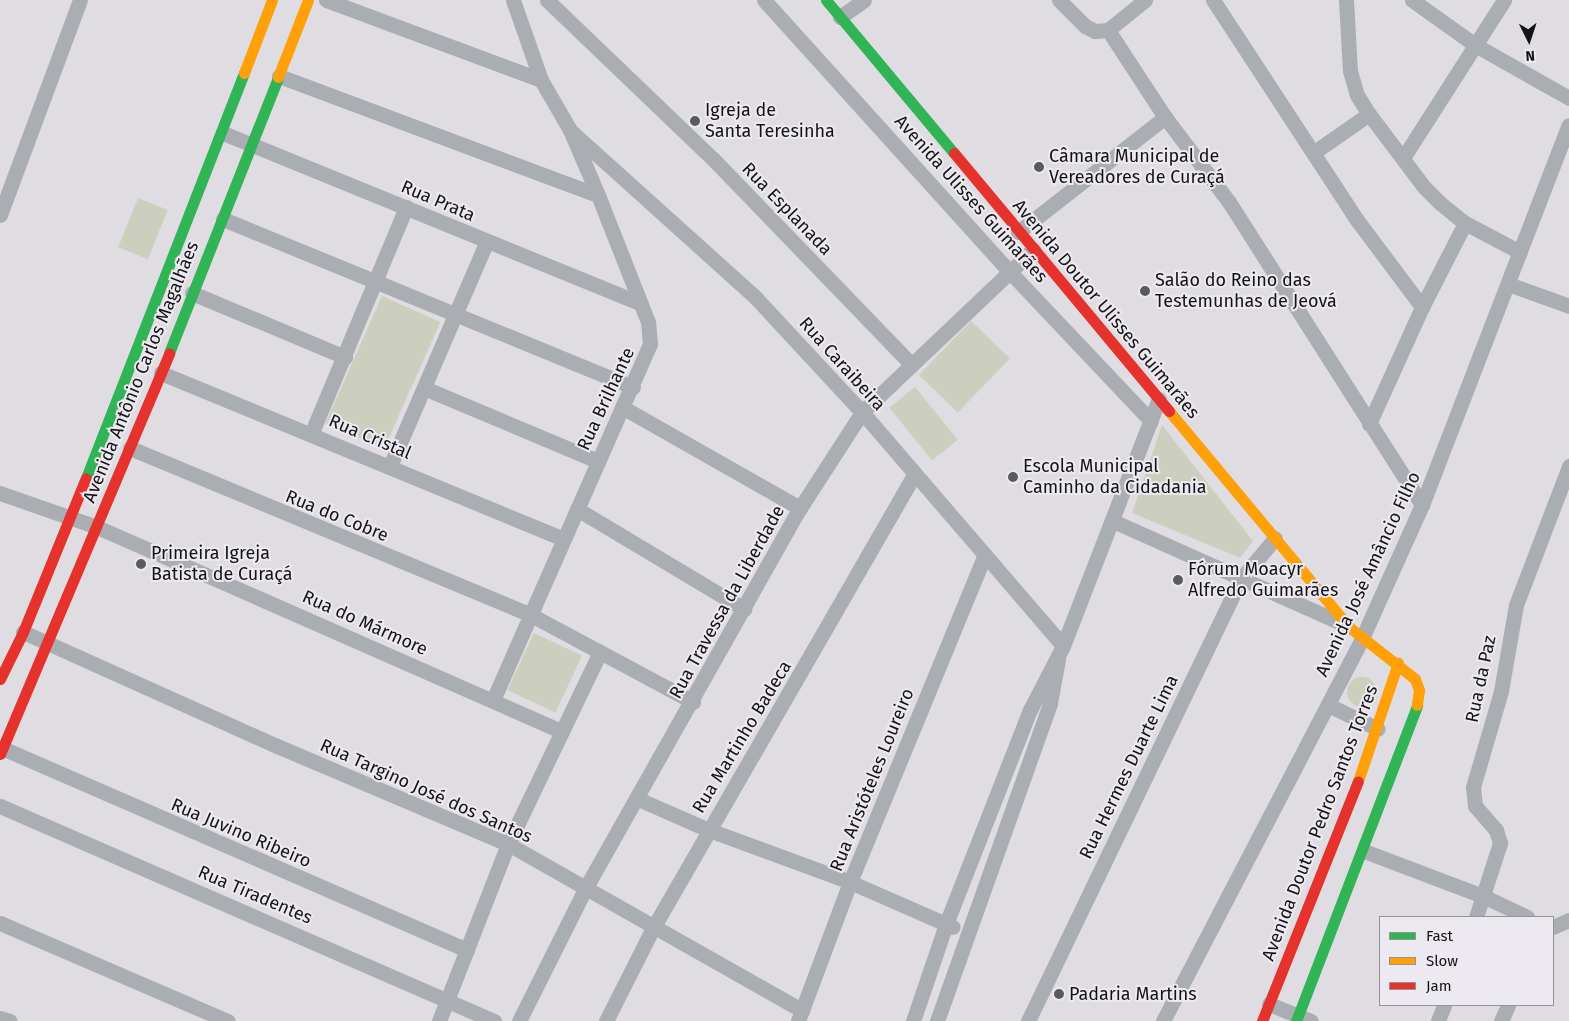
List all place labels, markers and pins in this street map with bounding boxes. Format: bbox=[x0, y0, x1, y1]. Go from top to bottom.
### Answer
place label: Igreja de Santa Teresinha bbox=[705, 100, 835, 142]
marker: Igreja de Santa Teresinha bbox=[689, 115, 701, 127]
place label: Câmara Municipal de Vereadores de Curaçá bbox=[1049, 146, 1225, 188]
marker: Câmara Municipal de Vereadores de Curaçá bbox=[1033, 161, 1045, 173]
place label: Salão do Reino das Testemunhas de Jeová bbox=[1155, 270, 1337, 312]
marker: Salão do Reino das Testemunhas de Jeová bbox=[1139, 285, 1151, 297]
place label: Escola Municipal Caminho da Cidadania bbox=[1023, 456, 1207, 498]
marker: Escola Municipal Caminho da Cidadania bbox=[1007, 471, 1019, 483]
place label: Primeira Igreja Batista de Curaçá bbox=[151, 543, 293, 586]
marker: Primeira Igreja Batista de Curaçá bbox=[135, 558, 147, 570]
place label: Fórum Moacyr Alfredo Guimarães bbox=[1188, 559, 1338, 602]
marker: Fórum Moacyr Alfredo Guimarães bbox=[1172, 574, 1184, 586]
place label: Padaria Martins bbox=[1069, 983, 1197, 1005]
marker: Padaria Martins bbox=[1053, 988, 1065, 1000]

